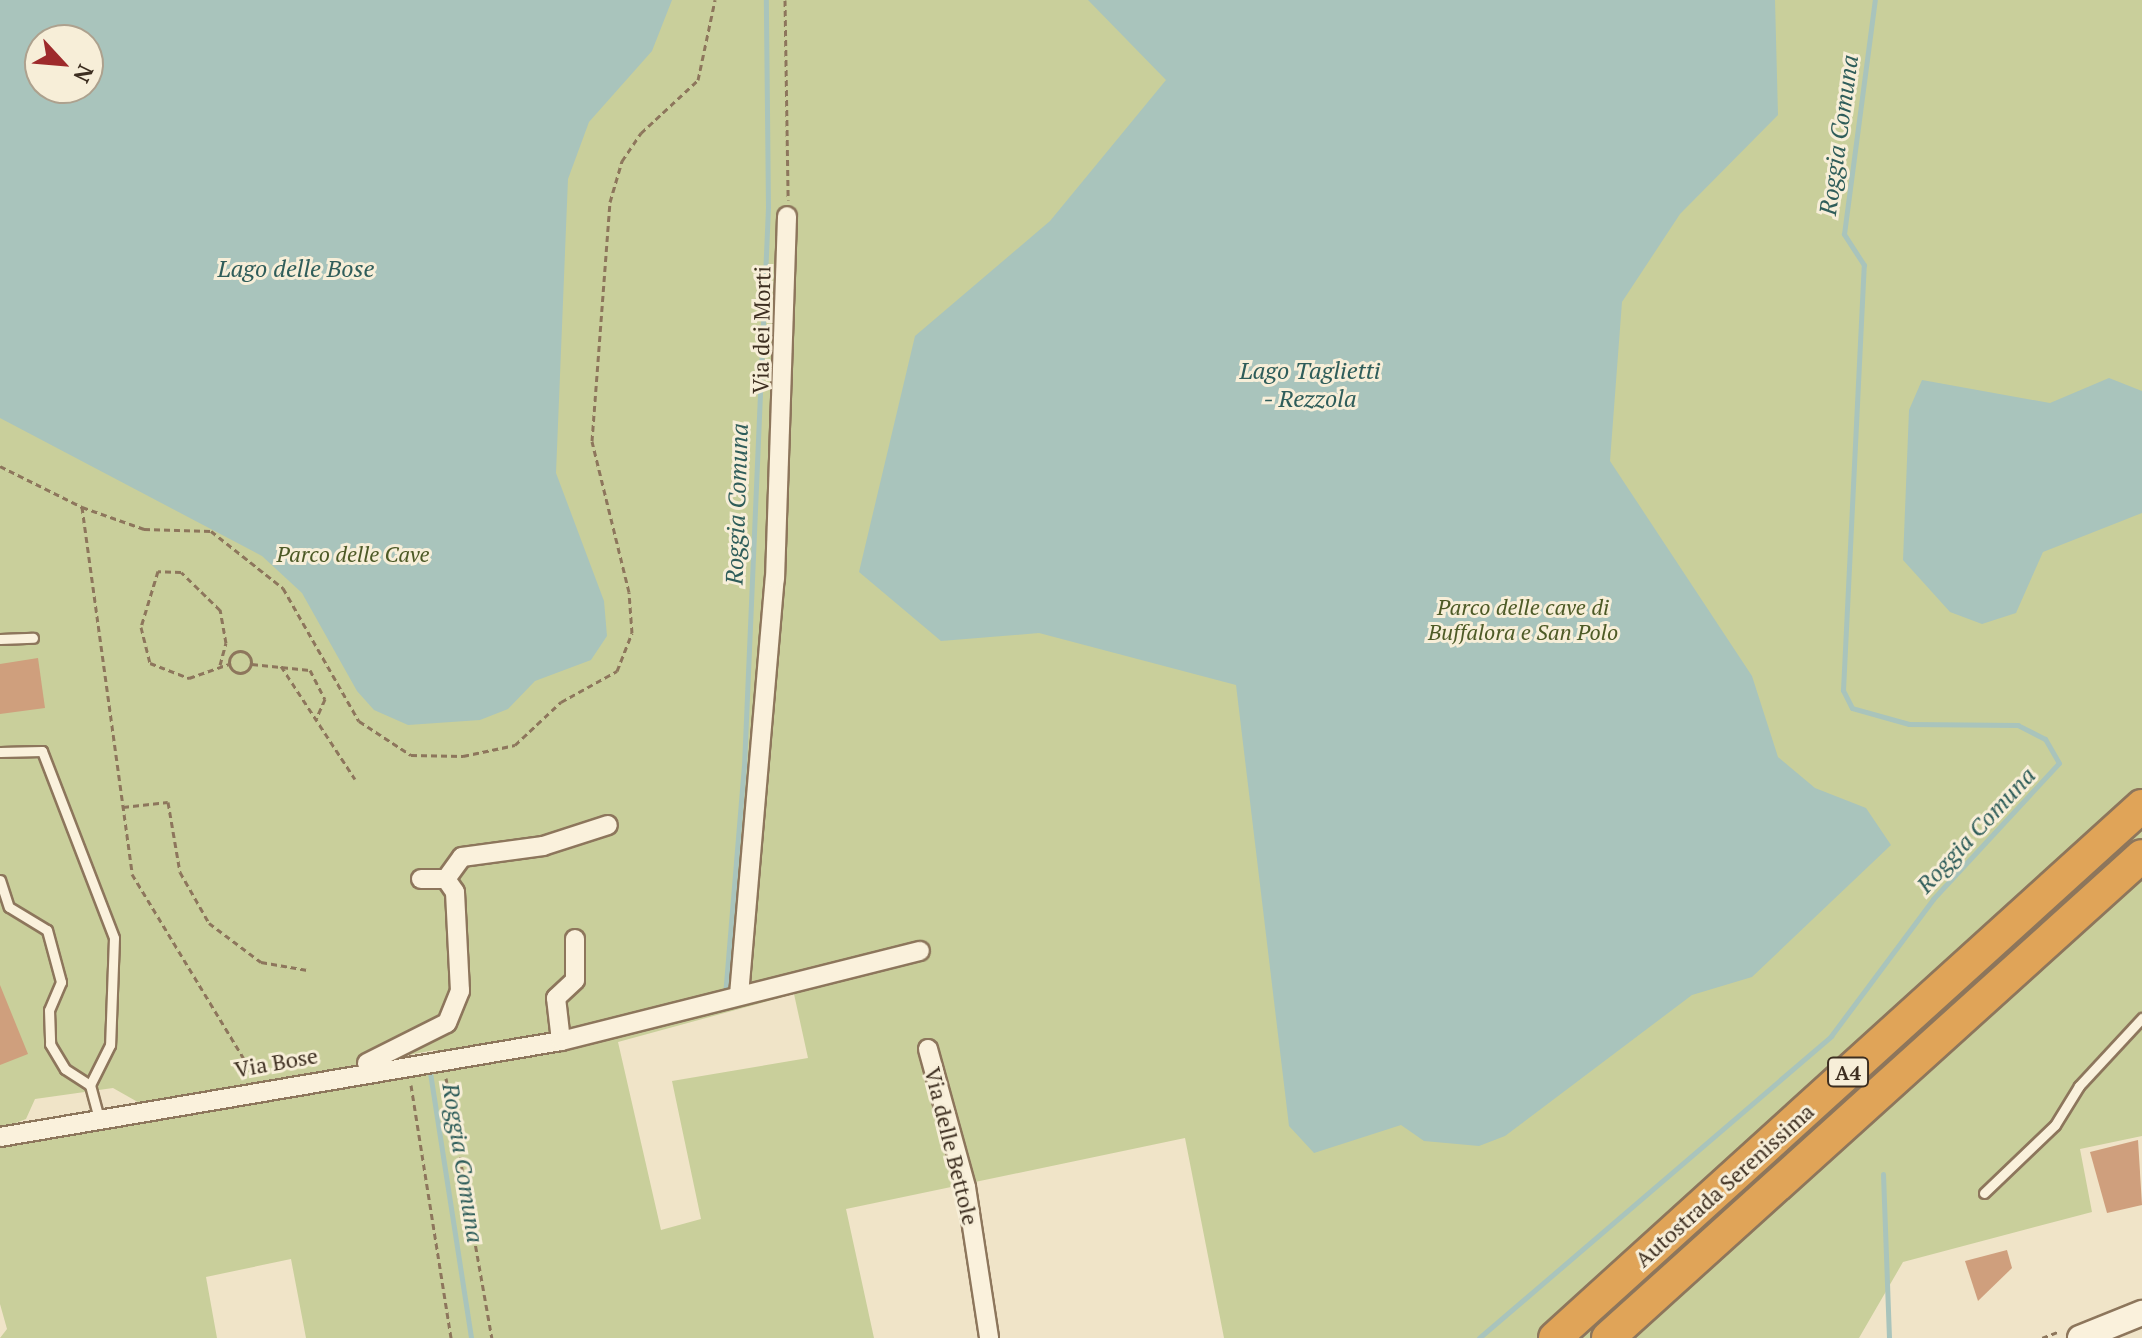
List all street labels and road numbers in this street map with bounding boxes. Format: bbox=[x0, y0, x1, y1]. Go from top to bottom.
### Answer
street label: Via dei Morti bbox=[747, 266, 775, 394]
street label: Via Bose bbox=[232, 1042, 320, 1082]
road number: A4 bbox=[1826, 1056, 1870, 1088]
street label: Via delle Bettole bbox=[920, 1064, 984, 1228]
street label: Autostrada Serenissima bbox=[1629, 1098, 1819, 1272]

